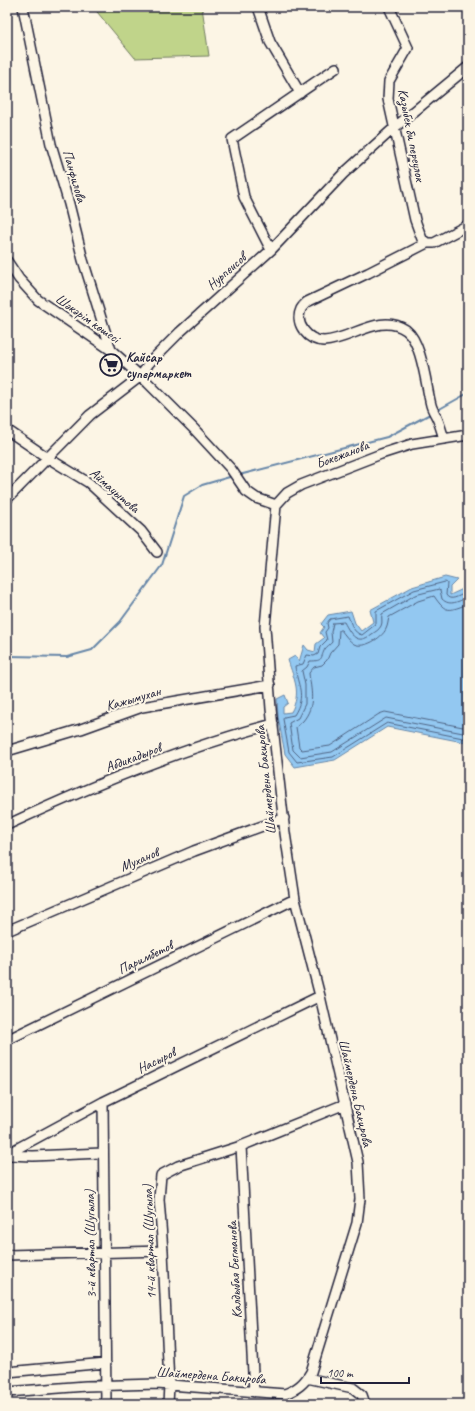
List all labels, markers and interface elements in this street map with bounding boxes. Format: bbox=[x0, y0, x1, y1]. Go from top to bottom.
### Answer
street label: Казыбек би переулок bbox=[394, 87, 429, 185]
street label: Панфилова bbox=[59, 148, 90, 205]
street label: Нурпеисов bbox=[203, 247, 252, 294]
street label: Шәкәрім көшесі bbox=[52, 290, 125, 348]
place label: Кайсар супермаркет bbox=[126, 349, 192, 382]
supermarket icon: Кайсар супермаркет bbox=[98, 352, 124, 378]
street label: Бокежанова bbox=[314, 436, 372, 472]
street label: Аймауытова bbox=[86, 464, 144, 517]
street label: Кажымухан bbox=[104, 682, 164, 714]
street label: Шаймердена Бакирова bbox=[251, 724, 280, 835]
street label: Абдикадыров bbox=[103, 738, 166, 776]
street label: Муханов bbox=[117, 843, 163, 875]
street label: Паримбетов bbox=[115, 936, 178, 978]
street label: Шаймердена Бакирова bbox=[335, 1038, 376, 1149]
street label: Насыров bbox=[134, 1043, 181, 1077]
street label: 14-й квартал (Шугыла) bbox=[139, 1183, 160, 1300]
street label: 3-й квартал (Шугыла) bbox=[81, 1188, 100, 1298]
street label: Калдыбая Бегманова bbox=[223, 1220, 246, 1319]
scale bar bbox=[321, 1359, 409, 1385]
street label: Шаймердена Бакирова bbox=[156, 1363, 267, 1388]
text: 100 m bbox=[327, 1365, 354, 1381]

